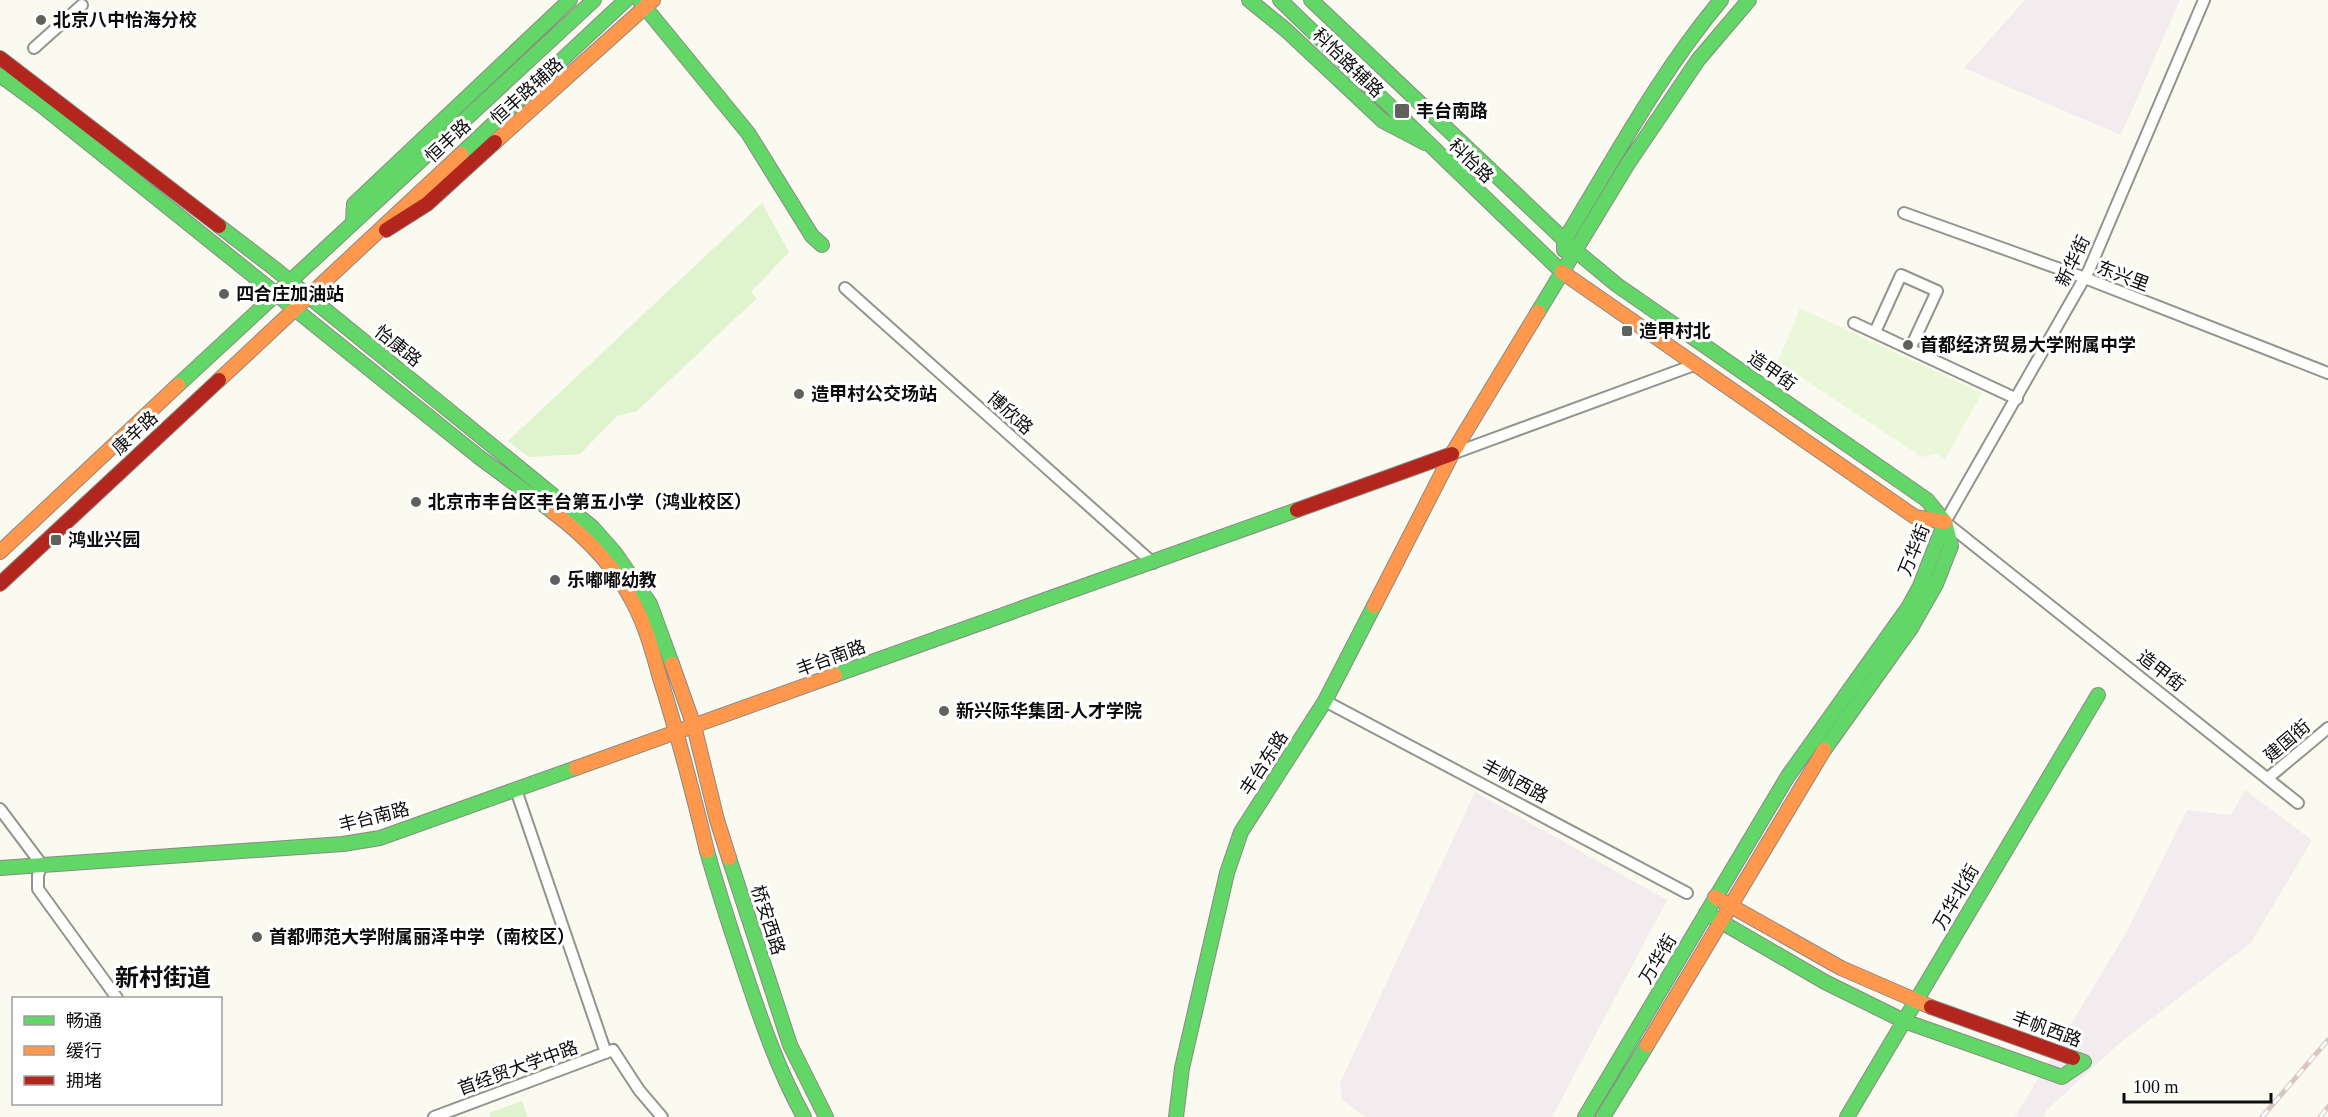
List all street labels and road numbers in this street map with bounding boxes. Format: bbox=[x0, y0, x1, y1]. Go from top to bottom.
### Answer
street label: 科怡路辅路 bbox=[1309, 25, 1387, 101]
street label: 恒丰路辅路 bbox=[487, 53, 567, 129]
street label: 恒丰路 bbox=[421, 115, 475, 167]
street label: 科怡路 bbox=[1445, 135, 1497, 187]
street label: 新华街 bbox=[2052, 232, 2094, 290]
street label: 东兴里 bbox=[2094, 257, 2152, 295]
street label: 怡康路 bbox=[371, 321, 425, 371]
street label: 造甲街 bbox=[1744, 347, 1800, 395]
street label: 博欣路 bbox=[983, 388, 1037, 438]
street label: 康辛路 bbox=[108, 407, 162, 459]
street label: 万华街 bbox=[1895, 521, 1933, 579]
street label: 丰台南路 bbox=[794, 636, 868, 680]
street label: 造甲街 bbox=[2134, 646, 2188, 696]
street label: 建国街 bbox=[2260, 716, 2314, 766]
street label: 丰台东路 bbox=[1236, 727, 1292, 799]
street label: 丰帆西路 bbox=[1479, 755, 1551, 807]
street label: 丰台南路 bbox=[337, 799, 411, 835]
street label: 万华北街 bbox=[1929, 861, 1983, 933]
street label: 桥安西路 bbox=[747, 883, 789, 957]
street label: 万华街 bbox=[1636, 931, 1680, 987]
street label: 丰帆西路 bbox=[2010, 1007, 2084, 1051]
street label: 首经贸大学中路 bbox=[455, 1037, 581, 1099]

